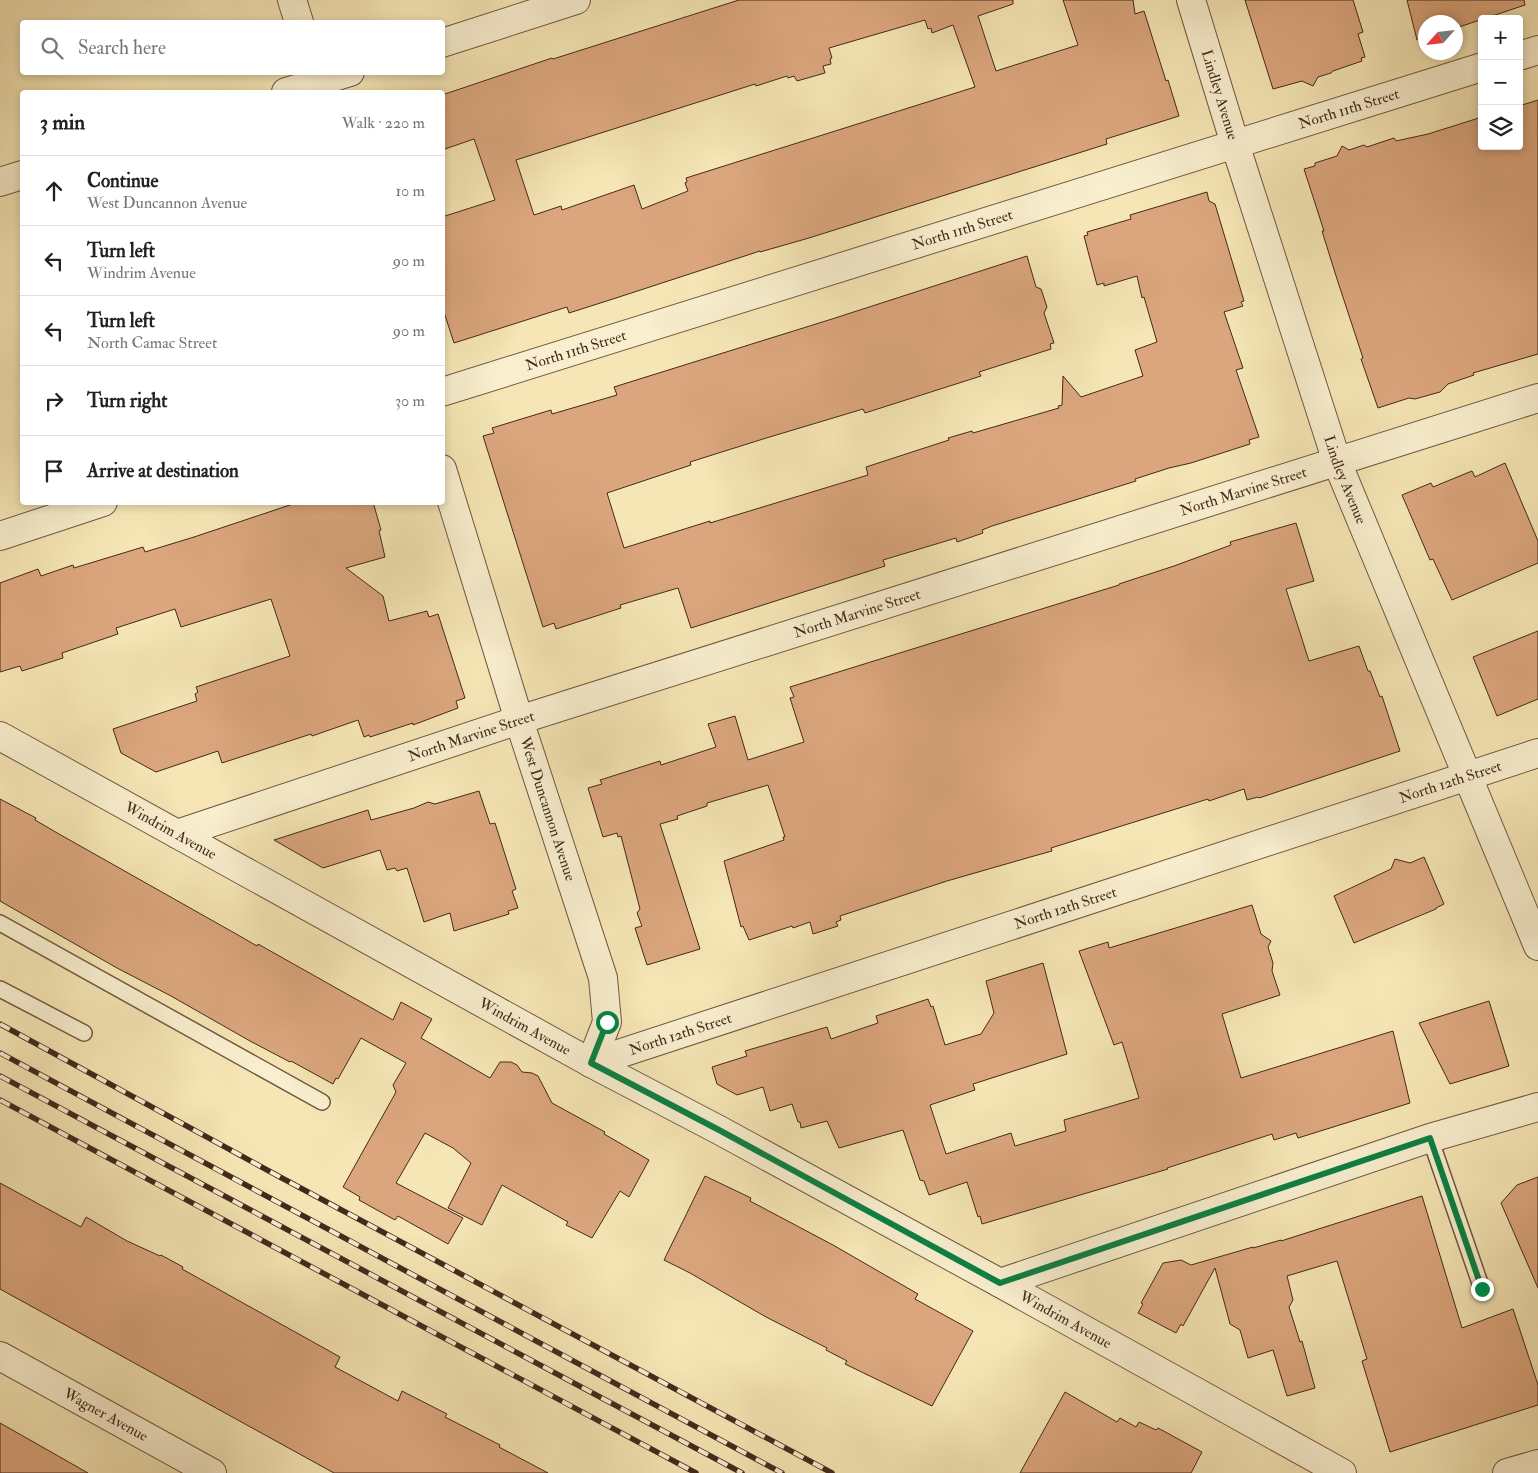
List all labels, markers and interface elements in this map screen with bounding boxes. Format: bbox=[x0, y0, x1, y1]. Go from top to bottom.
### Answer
north arrow bbox=[1418, 15, 1463, 60]
map controls bbox=[1478, 15, 1523, 150]
button: + bbox=[1478, 15, 1523, 60]
search box bbox=[20, 20, 445, 75]
icon: search bbox=[38, 34, 66, 62]
text: Search here bbox=[78, 36, 166, 60]
street label: Lindley Avenue bbox=[1197, 47, 1242, 142]
button: − bbox=[1478, 60, 1523, 105]
street label: North 11th Street bbox=[1296, 84, 1402, 134]
button: layers bbox=[1478, 105, 1523, 150]
text: 3 min bbox=[40, 109, 85, 136]
text: Walk · 220 m bbox=[342, 113, 425, 133]
text: Continue bbox=[87, 169, 158, 193]
icon: ahead bbox=[40, 177, 68, 205]
text: 10 m bbox=[395, 181, 425, 201]
text: West Duncannon Avenue bbox=[87, 193, 247, 213]
street label: North 11th Street bbox=[910, 205, 1015, 255]
text: Turn left bbox=[87, 239, 155, 263]
icon: left bbox=[40, 247, 68, 275]
text: 90 m bbox=[393, 251, 425, 271]
text: Windrim Avenue bbox=[87, 263, 196, 283]
text: Turn left bbox=[87, 309, 155, 333]
icon: left bbox=[40, 317, 68, 345]
text: 90 m bbox=[393, 321, 425, 341]
street label: North 11th Street bbox=[523, 326, 629, 375]
text: North Camac Street bbox=[87, 333, 217, 353]
icon: right bbox=[40, 387, 68, 415]
text: Turn right bbox=[87, 389, 167, 413]
text: 30 m bbox=[395, 391, 425, 411]
street label: Lindley Avenue bbox=[1319, 433, 1371, 527]
icon: arrive bbox=[40, 457, 68, 485]
text: Arrive at destination bbox=[87, 459, 239, 483]
street label: North Marvine Street bbox=[1178, 463, 1309, 521]
street label: North Marvine Street bbox=[791, 585, 923, 643]
street label: North Marvine Street bbox=[406, 707, 537, 766]
street label: West Duncannon Avenue bbox=[515, 734, 580, 883]
street label: North 12th Street bbox=[1397, 757, 1504, 808]
street label: Windrim Avenue bbox=[120, 797, 220, 864]
street label: North 12th Street bbox=[1012, 883, 1119, 934]
street label: Windrim Avenue bbox=[475, 993, 574, 1060]
street label: North 12th Street bbox=[627, 1009, 734, 1060]
route start bbox=[596, 1011, 619, 1034]
route end bbox=[1471, 1278, 1494, 1301]
street label: Windrim Avenue bbox=[1015, 1286, 1115, 1353]
street label: Wagner Avenue bbox=[59, 1383, 151, 1446]

